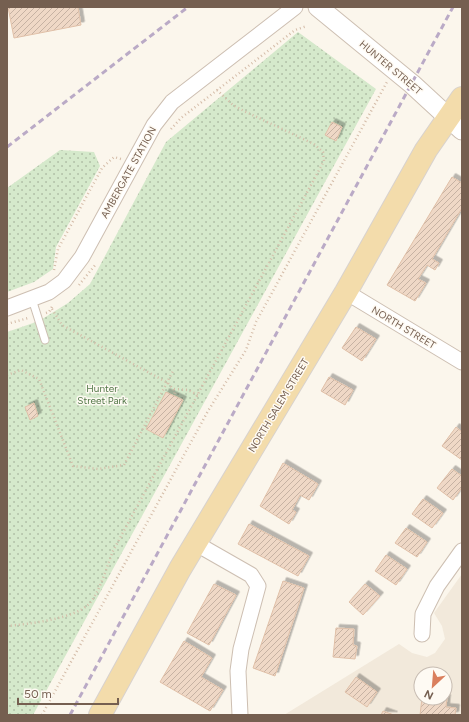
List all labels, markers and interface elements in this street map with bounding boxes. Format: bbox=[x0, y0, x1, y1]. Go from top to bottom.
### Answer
street label: HUNTER STREET bbox=[357, 37, 425, 98]
street label: AMBERGATE STATION bbox=[98, 124, 159, 220]
street label: NORTH STREET bbox=[369, 303, 439, 352]
street label: NORTH SALEM STREET bbox=[245, 355, 312, 455]
park label: Hunter Street Park bbox=[77, 382, 127, 407]
north arrow bbox=[413, 666, 453, 706]
scale bar bbox=[18, 680, 118, 706]
text: 50 m bbox=[24, 687, 52, 701]
text: N bbox=[422, 687, 436, 702]

